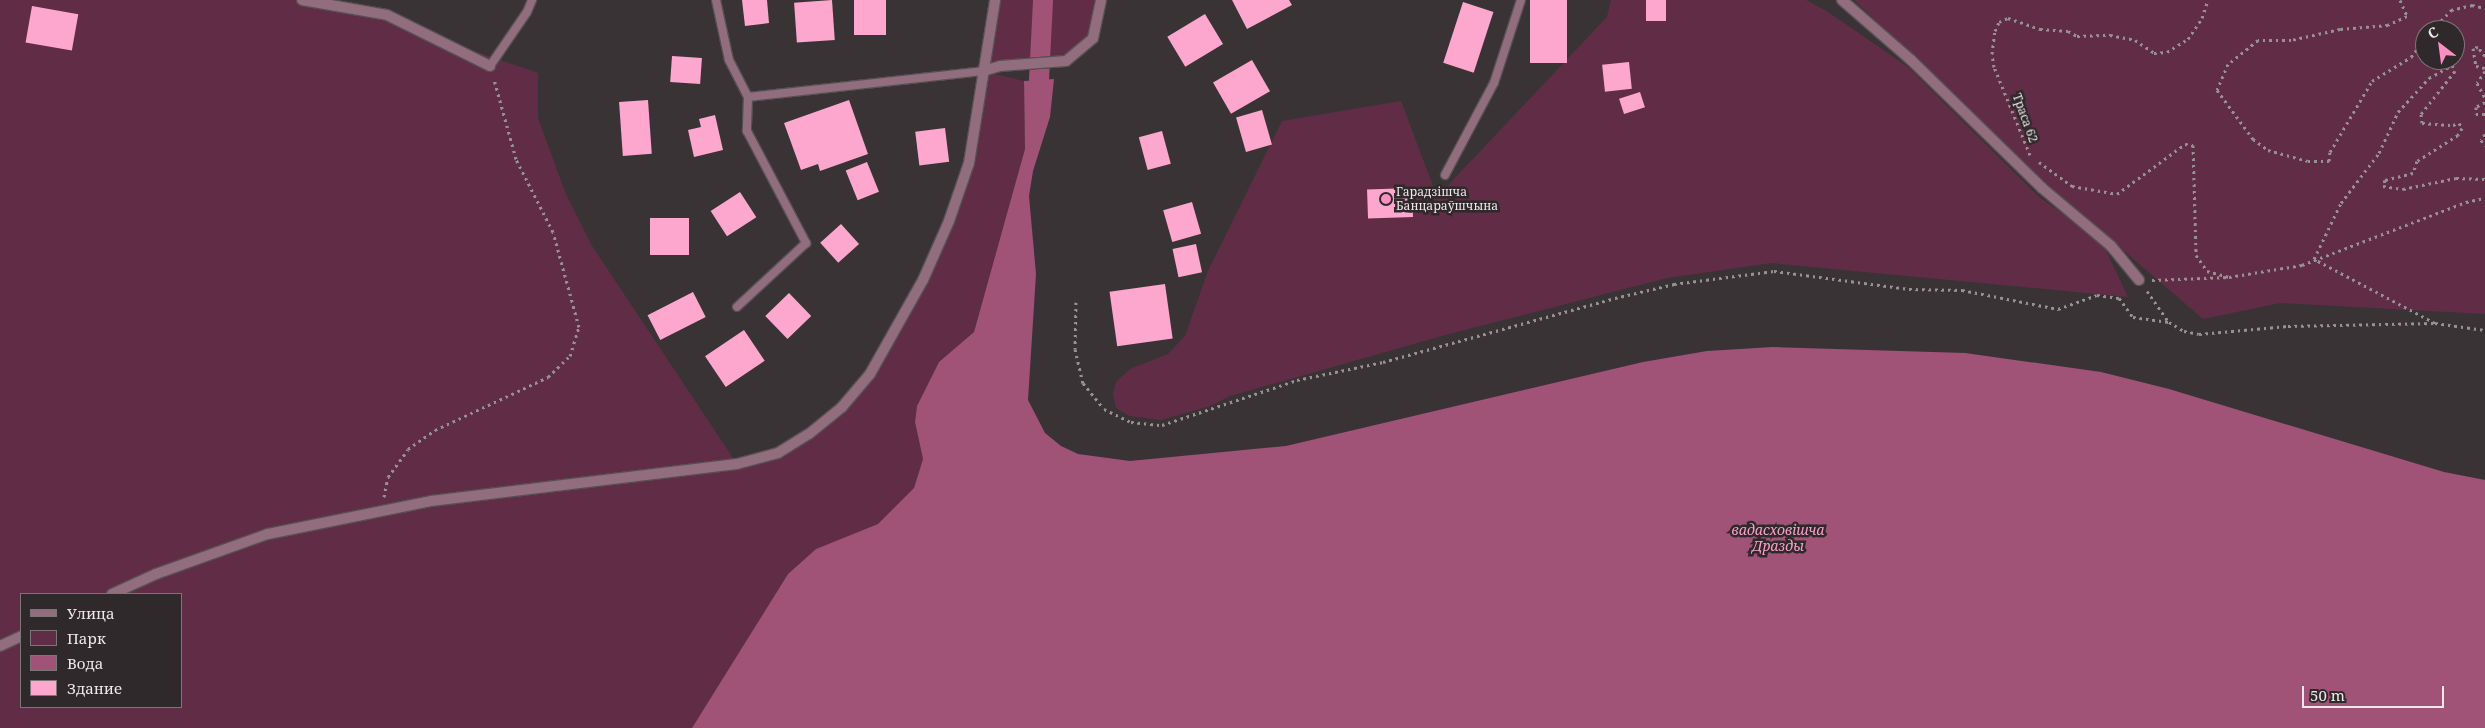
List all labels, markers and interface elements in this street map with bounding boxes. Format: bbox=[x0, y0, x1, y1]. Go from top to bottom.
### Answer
north arrow bbox=[2415, 20, 2465, 70]
text: С bbox=[2424, 22, 2441, 43]
street label: Траса 62 bbox=[2009, 91, 2041, 145]
place label: Гарадзішча Банцараўшчына bbox=[1396, 185, 1498, 213]
marker: Гарадзішча Банцараўшчына bbox=[1380, 193, 1392, 205]
water label: вадасховішча Дразды bbox=[1732, 522, 1824, 554]
legend bbox=[20, 593, 182, 708]
text: Улица bbox=[67, 603, 115, 623]
text: Парк bbox=[67, 628, 106, 648]
text: Вода bbox=[67, 653, 103, 673]
scale bar bbox=[2305, 676, 2448, 708]
text: Здание bbox=[67, 678, 122, 698]
text: 50 m bbox=[2310, 685, 2345, 705]

